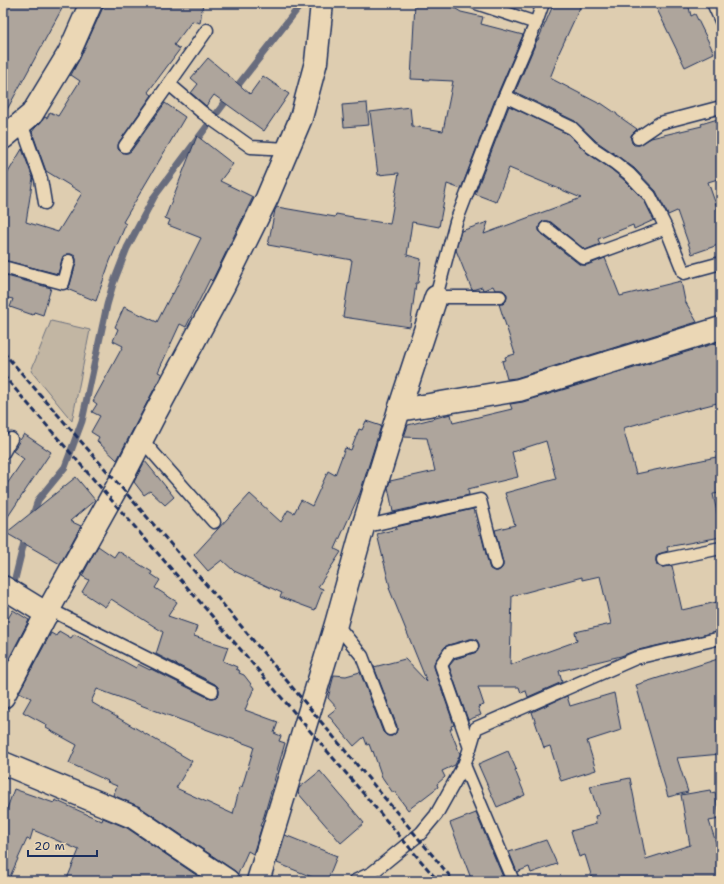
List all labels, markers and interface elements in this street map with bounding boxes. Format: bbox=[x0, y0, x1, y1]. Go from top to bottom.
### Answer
scale bar bbox=[28, 832, 97, 858]
text: 20 m bbox=[34, 838, 65, 854]

